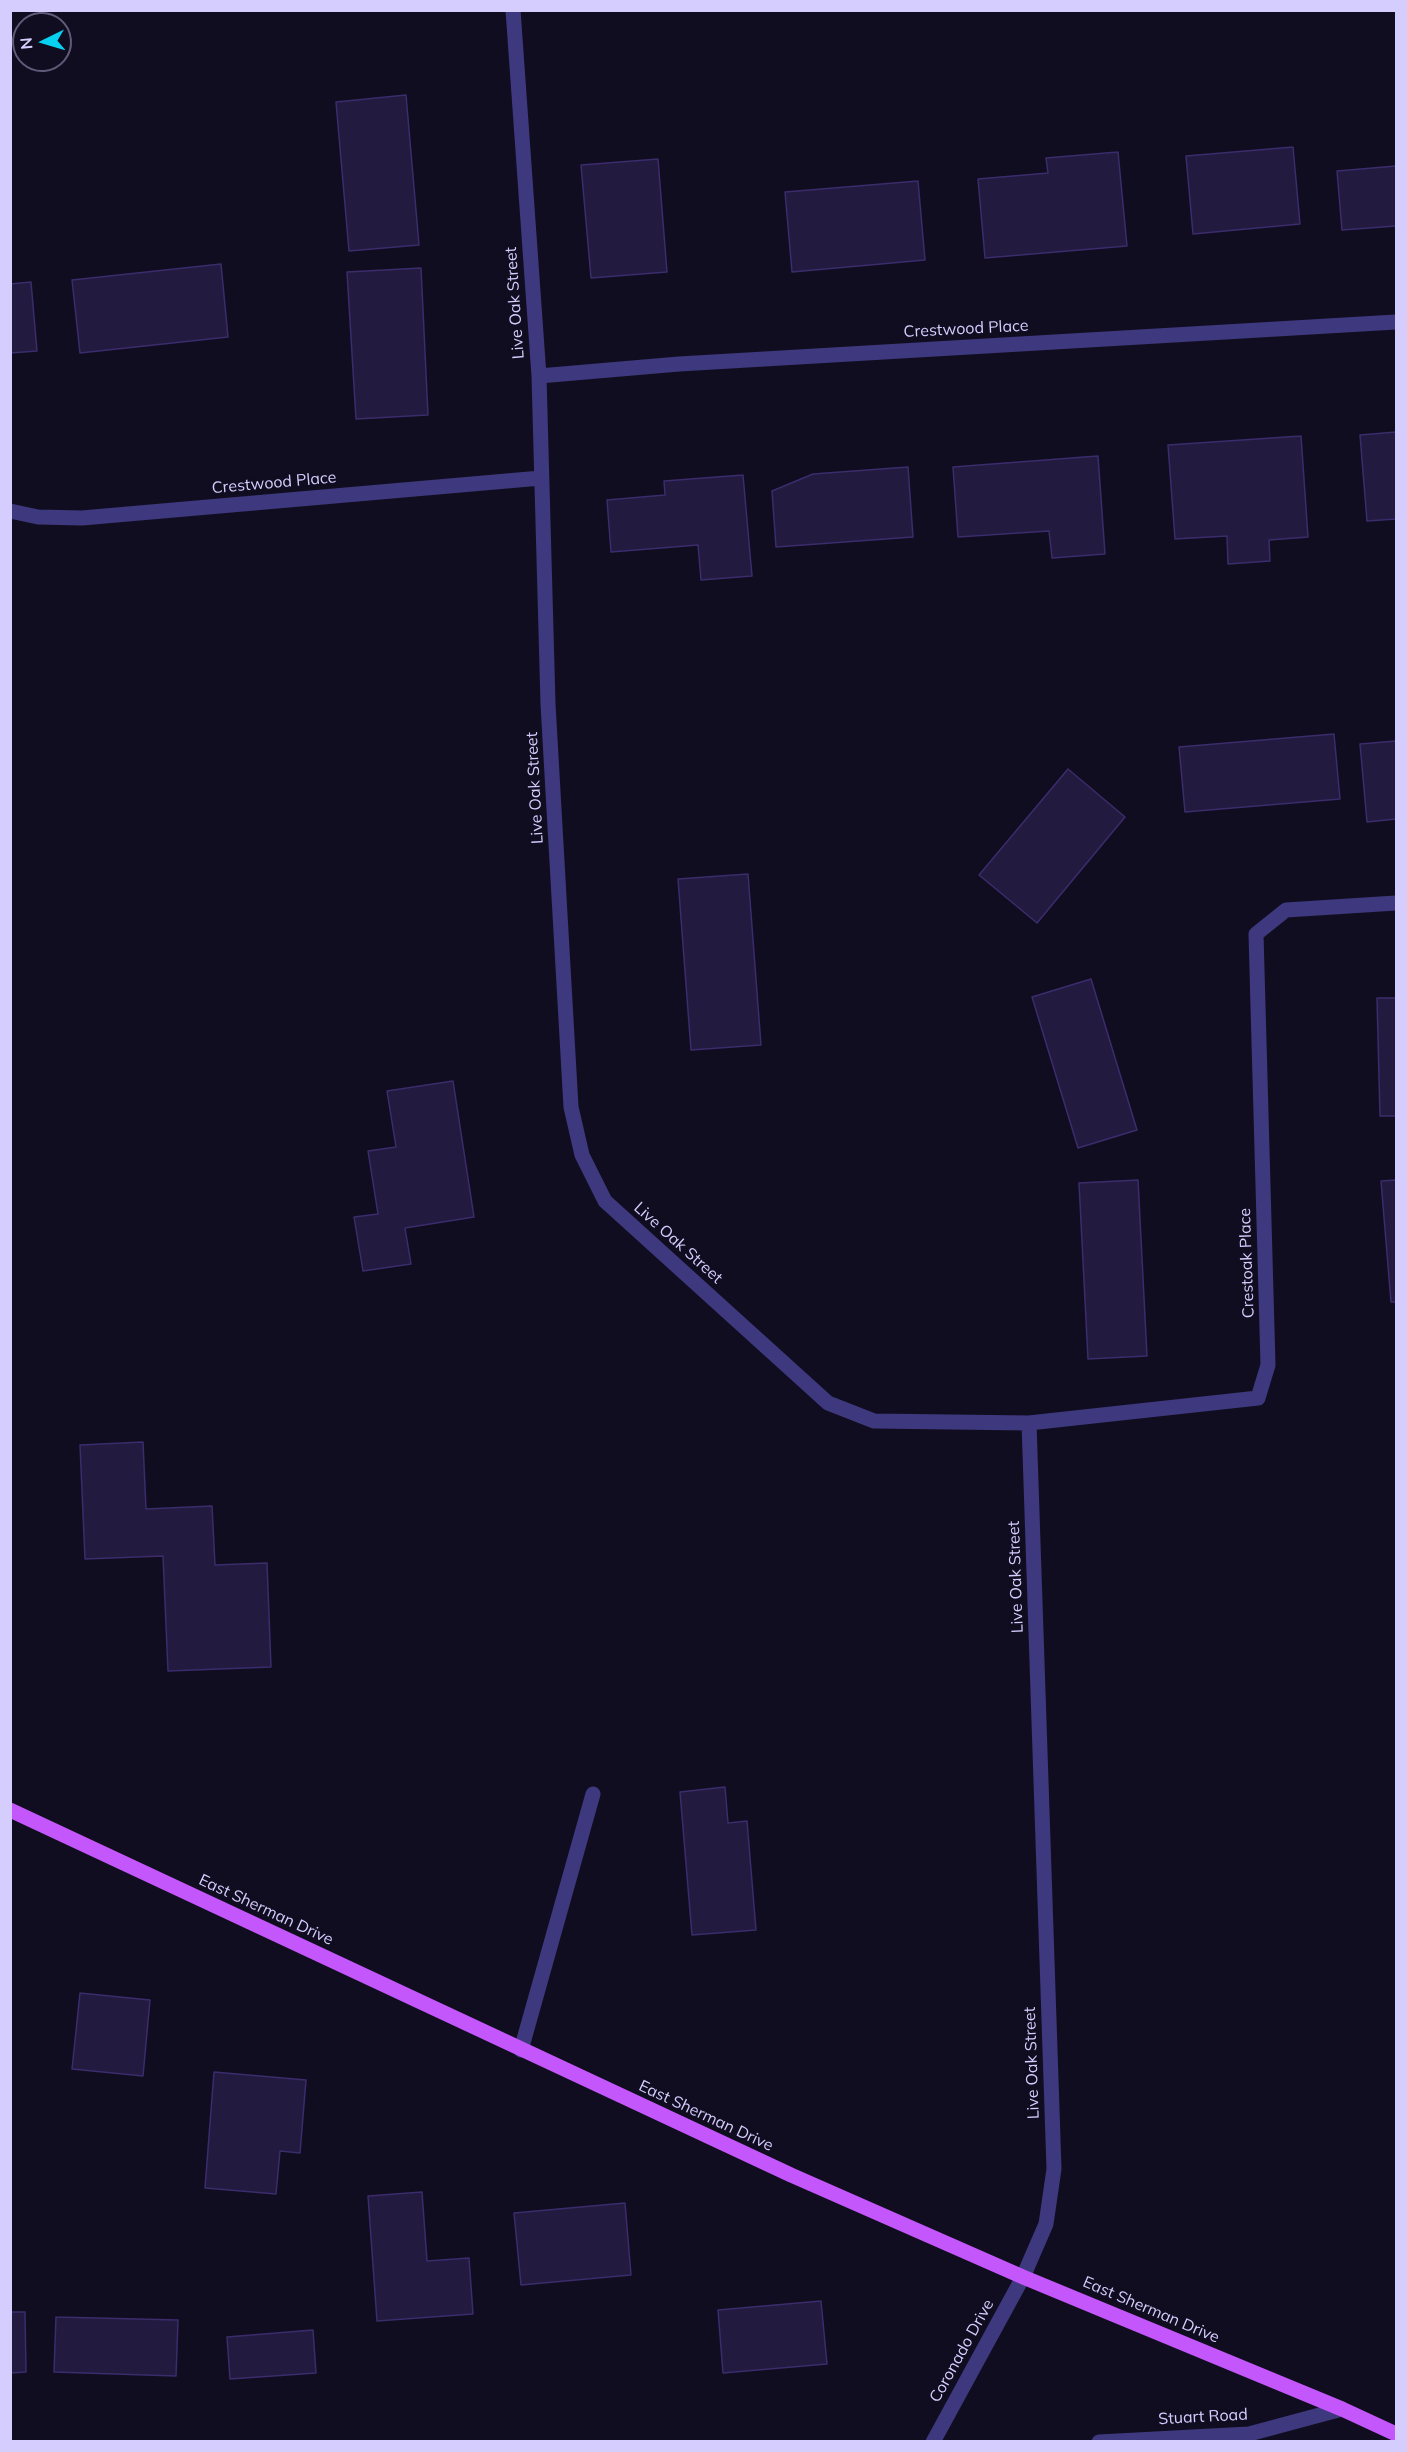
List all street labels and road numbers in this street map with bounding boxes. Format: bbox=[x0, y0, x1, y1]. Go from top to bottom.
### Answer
street label: Live Oak Street bbox=[502, 246, 528, 360]
street label: Crestwood Place bbox=[903, 316, 1029, 342]
street label: Crestwood Place bbox=[211, 468, 337, 498]
street label: Live Oak Street bbox=[522, 731, 548, 845]
street label: Live Oak Street bbox=[630, 1198, 726, 1288]
street label: Crestoak Place bbox=[1235, 1208, 1259, 1318]
street label: Live Oak Street bbox=[1004, 1520, 1028, 1634]
street label: East Sherman Drive bbox=[196, 1870, 336, 1950]
street label: Live Oak Street bbox=[1020, 2006, 1044, 2120]
street label: East Sherman Drive bbox=[636, 2076, 776, 2156]
street label: East Sherman Drive bbox=[1080, 2273, 1222, 2347]
street label: Coronado Drive bbox=[926, 2296, 998, 2406]
street label: Stuart Road bbox=[1158, 2405, 1248, 2429]

